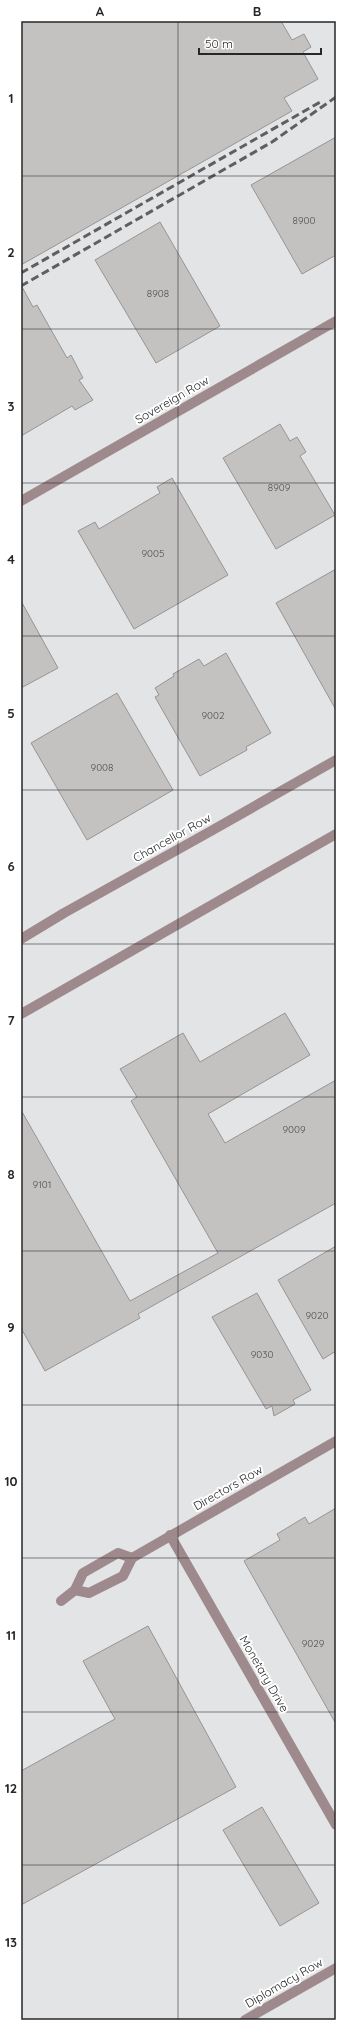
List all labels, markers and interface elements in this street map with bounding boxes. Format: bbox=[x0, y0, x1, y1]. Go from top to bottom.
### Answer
text: A bbox=[96, 3, 105, 19]
text: B bbox=[253, 3, 261, 19]
scale bar bbox=[199, 30, 321, 56]
text: 50 m bbox=[205, 36, 233, 51]
text: 1 bbox=[8, 90, 14, 106]
house number: 8900 bbox=[293, 214, 315, 227]
text: 2 bbox=[7, 244, 15, 260]
house number: 8908 bbox=[147, 287, 169, 300]
street label: Sovereign Row bbox=[132, 372, 211, 427]
text: 3 bbox=[8, 398, 15, 414]
house number: 8909 bbox=[268, 481, 291, 494]
house number: 9005 bbox=[142, 547, 164, 560]
text: 4 bbox=[7, 551, 15, 567]
text: 5 bbox=[7, 705, 15, 721]
house number: 9002 bbox=[201, 709, 225, 722]
house number: 9008 bbox=[91, 761, 113, 774]
street label: Chancellor Row bbox=[130, 810, 213, 865]
text: 6 bbox=[7, 858, 15, 874]
text: 7 bbox=[7, 1012, 15, 1028]
house number: 9009 bbox=[282, 1123, 306, 1136]
text: 8 bbox=[7, 1166, 15, 1182]
house number: 9101 bbox=[32, 1178, 52, 1191]
house number: 9020 bbox=[305, 1309, 329, 1322]
text: 9 bbox=[7, 1319, 15, 1335]
house number: 9030 bbox=[251, 1348, 273, 1361]
street label: Directors Row bbox=[190, 1462, 265, 1513]
text: 10 bbox=[4, 1473, 18, 1489]
text: 11 bbox=[6, 1627, 16, 1643]
street label: Monetary Drive bbox=[236, 1633, 292, 1715]
house number: 9029 bbox=[302, 1637, 325, 1650]
text: 12 bbox=[5, 1780, 17, 1796]
text: 13 bbox=[5, 1934, 17, 1950]
street label: Diplomacy Row bbox=[242, 1954, 325, 2011]

